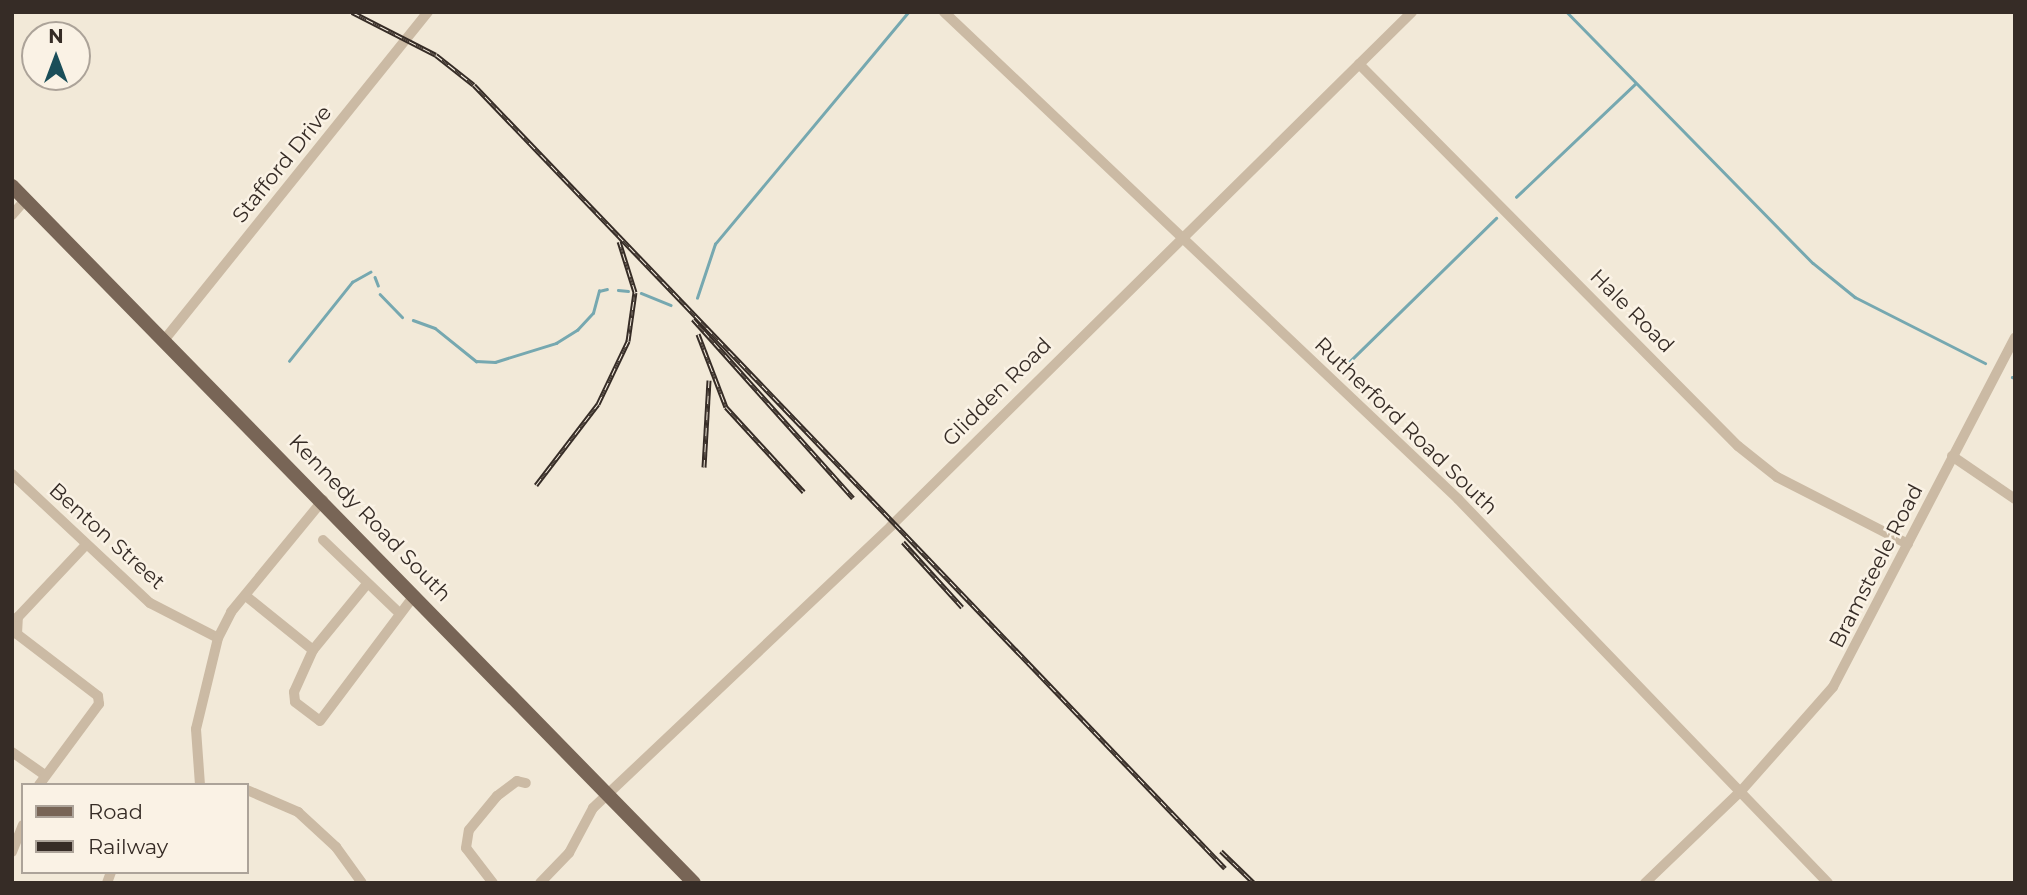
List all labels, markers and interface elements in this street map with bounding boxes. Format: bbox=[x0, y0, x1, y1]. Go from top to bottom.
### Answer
north arrow bbox=[21, 21, 91, 91]
text: N bbox=[48, 25, 64, 48]
street label: Stafford Drive bbox=[227, 100, 337, 228]
street label: Hale Road bbox=[1585, 264, 1679, 358]
street label: Glidden Road bbox=[937, 332, 1057, 452]
street label: Rutherford Road South bbox=[1309, 332, 1503, 520]
street label: Kennedy Road South bbox=[284, 429, 456, 607]
street label: Benton Street bbox=[44, 477, 170, 595]
street label: Bramsteele Road bbox=[1824, 480, 1928, 652]
legend bbox=[21, 783, 248, 874]
text: Road bbox=[88, 799, 143, 824]
text: Railway bbox=[88, 834, 168, 859]

